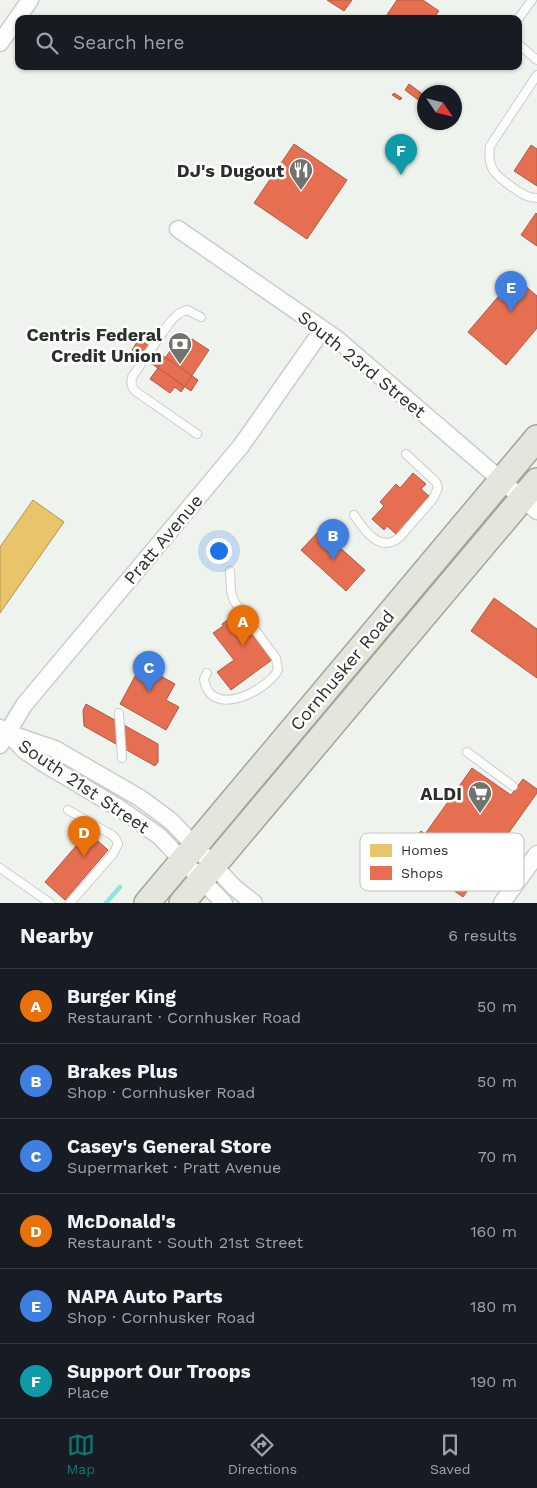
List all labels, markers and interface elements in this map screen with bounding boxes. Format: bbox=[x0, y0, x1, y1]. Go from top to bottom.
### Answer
search box bbox=[15, 15, 522, 70]
icon: search bbox=[33, 29, 61, 57]
text: Search here bbox=[73, 31, 184, 54]
north arrow bbox=[417, 85, 462, 130]
pin: F bbox=[385, 134, 417, 175]
restaurant icon: DJ's Dugout bbox=[288, 157, 314, 191]
place label: DJ's Dugout bbox=[177, 160, 284, 181]
pin: E bbox=[495, 271, 527, 312]
street label: South 23rd Street bbox=[294, 306, 430, 422]
place label: Centris Federal Credit Union bbox=[26, 324, 162, 366]
bank icon: Centris Federal Credit Union bbox=[167, 331, 193, 365]
street label: Pratt Avenue bbox=[119, 490, 207, 588]
pin: B bbox=[317, 519, 349, 560]
your location bbox=[206, 538, 232, 564]
pin: A bbox=[227, 605, 259, 646]
street label: Cornhusker Road bbox=[286, 606, 398, 734]
pin: C bbox=[133, 651, 165, 692]
street label: South 21st Street bbox=[15, 734, 154, 838]
supermarket icon: ALDI bbox=[467, 780, 493, 814]
place label: ALDI bbox=[420, 783, 462, 804]
pin: D bbox=[68, 816, 100, 857]
legend bbox=[360, 833, 524, 891]
text: Homes bbox=[401, 842, 448, 858]
text: Shops bbox=[401, 865, 443, 881]
text: Nearby bbox=[20, 923, 93, 948]
text: 6 results bbox=[448, 926, 517, 945]
text: Burger King bbox=[67, 985, 176, 1008]
text: A bbox=[31, 997, 41, 1016]
text: 50 m bbox=[477, 997, 517, 1016]
text: Restaurant · Cornhusker Road bbox=[67, 1008, 301, 1027]
text: Brakes Plus bbox=[67, 1060, 178, 1083]
text: B bbox=[31, 1072, 41, 1091]
text: 50 m bbox=[477, 1072, 517, 1091]
text: Shop · Cornhusker Road bbox=[67, 1083, 255, 1102]
text: Casey's General Store bbox=[67, 1135, 272, 1158]
text: C bbox=[31, 1147, 41, 1166]
text: 70 m bbox=[478, 1147, 517, 1166]
text: Supermarket · Pratt Avenue bbox=[67, 1158, 281, 1177]
text: McDonald's bbox=[67, 1210, 176, 1233]
text: D bbox=[30, 1222, 42, 1241]
text: 160 m bbox=[470, 1222, 517, 1241]
text: Restaurant · South 21st Street bbox=[67, 1233, 303, 1252]
text: NAPA Auto Parts bbox=[67, 1285, 223, 1308]
text: E bbox=[31, 1297, 41, 1316]
text: 180 m bbox=[470, 1297, 517, 1316]
text: Shop · Cornhusker Road bbox=[67, 1308, 255, 1327]
text: Support Our Troops bbox=[67, 1360, 251, 1383]
text: F bbox=[31, 1372, 41, 1391]
text: 190 m bbox=[470, 1372, 517, 1391]
text: Place bbox=[67, 1383, 109, 1402]
tab: Map bbox=[66, 1431, 95, 1477]
tab: Directions bbox=[228, 1431, 297, 1477]
tab: Saved bbox=[430, 1431, 471, 1477]

